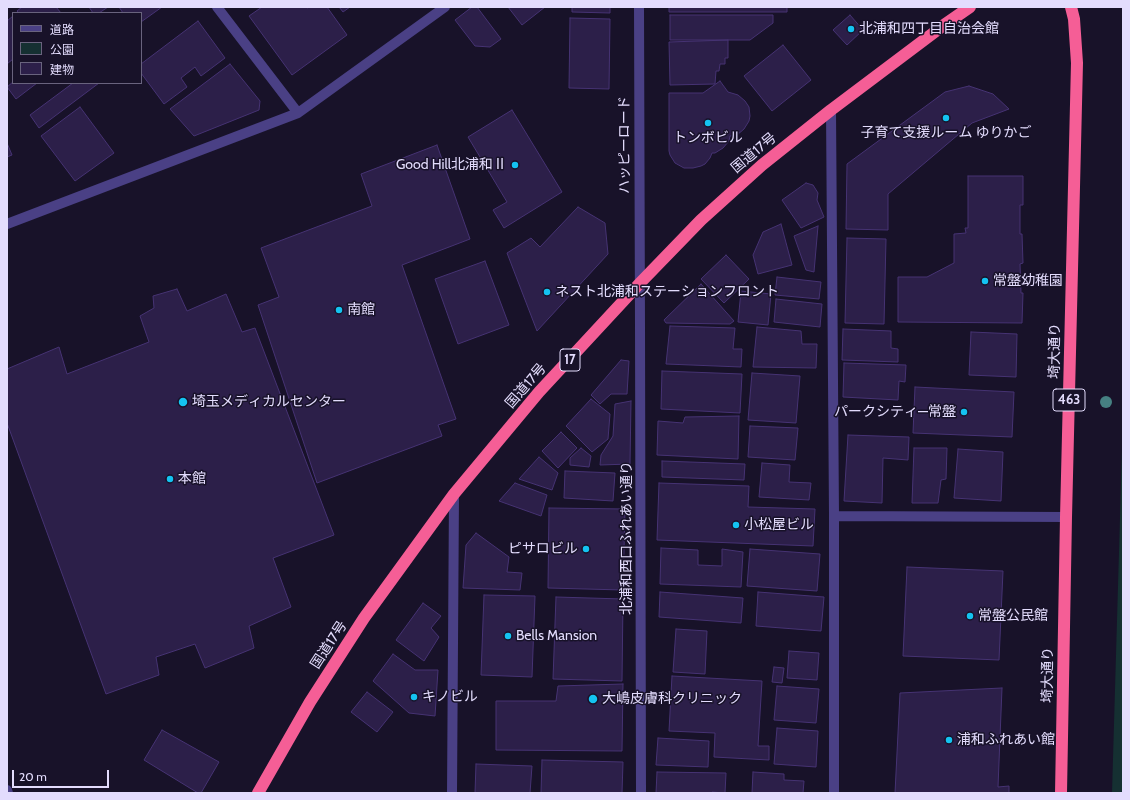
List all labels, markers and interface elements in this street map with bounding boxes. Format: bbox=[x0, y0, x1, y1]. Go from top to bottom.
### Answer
legend bbox=[12, 12, 142, 84]
place label: 北浦和四丁目自治会館 bbox=[859, 21, 999, 37]
text: 道路 bbox=[50, 22, 74, 37]
marker: 北浦和四丁目自治会館 bbox=[846, 24, 856, 34]
text: 公園 bbox=[50, 42, 74, 57]
text: 建物 bbox=[50, 62, 74, 77]
street label: ハッピーロード bbox=[617, 96, 633, 194]
marker: 子育て支援ルーム ゆりかご bbox=[941, 113, 951, 123]
marker: トンボビル bbox=[703, 118, 713, 128]
place label: 子育て支援ルーム ゆりかご bbox=[860, 125, 1032, 141]
street label: 国道17号 bbox=[728, 129, 780, 177]
place label: トンボビル bbox=[673, 130, 743, 146]
place label: Good Hill北浦和Ⅱ bbox=[396, 157, 507, 173]
marker: Good Hill北浦和Ⅱ bbox=[510, 160, 520, 170]
place label: 常盤幼稚園 bbox=[993, 273, 1063, 289]
marker: 常盤幼稚園 bbox=[980, 276, 990, 286]
place label: ネスト北浦和ステーションフロント bbox=[555, 284, 779, 300]
marker: ネスト北浦和ステーションフロント bbox=[542, 287, 552, 297]
place label: 南館 bbox=[347, 302, 375, 318]
marker: 南館 bbox=[334, 305, 344, 315]
street label: 埼大通り bbox=[1046, 323, 1064, 379]
road number: 17 bbox=[560, 349, 580, 371]
street label: 国道17号 bbox=[502, 360, 550, 412]
road number: 463 bbox=[1053, 389, 1085, 411]
place label: 埼玉メディカルセンター bbox=[192, 394, 346, 410]
marker: 埼玉メディカルセンター bbox=[177, 396, 189, 408]
place label: パークシティ―常盤 bbox=[834, 404, 956, 420]
marker: パークシティ―常盤 bbox=[959, 407, 969, 417]
street label: 北浦和西口ふれあい通り bbox=[619, 461, 635, 615]
place label: 本館 bbox=[178, 471, 206, 487]
marker: 本館 bbox=[165, 474, 175, 484]
place label: 小松屋ビル bbox=[744, 517, 814, 533]
marker: 小松屋ビル bbox=[731, 520, 741, 530]
place label: ピサロビル bbox=[508, 541, 578, 557]
marker: ピサロビル bbox=[581, 544, 591, 554]
place label: 常盤公民館 bbox=[978, 608, 1048, 624]
marker: 常盤公民館 bbox=[965, 611, 975, 621]
street label: 国道17号 bbox=[307, 618, 351, 672]
place label: Bells Mansion bbox=[516, 628, 597, 644]
marker: Bells Mansion bbox=[503, 631, 513, 641]
street label: 埼大通り bbox=[1039, 647, 1057, 703]
place label: キノビル bbox=[422, 689, 478, 705]
place label: 大嶋皮膚科クリニック bbox=[602, 691, 742, 707]
marker: キノビル bbox=[409, 692, 419, 702]
marker: 大嶋皮膚科クリニック bbox=[587, 693, 599, 705]
place label: 浦和ふれあい館 bbox=[957, 732, 1055, 748]
marker: 浦和ふれあい館 bbox=[944, 735, 954, 745]
scale bar bbox=[14, 762, 111, 788]
text: 20 m bbox=[19, 769, 47, 784]

